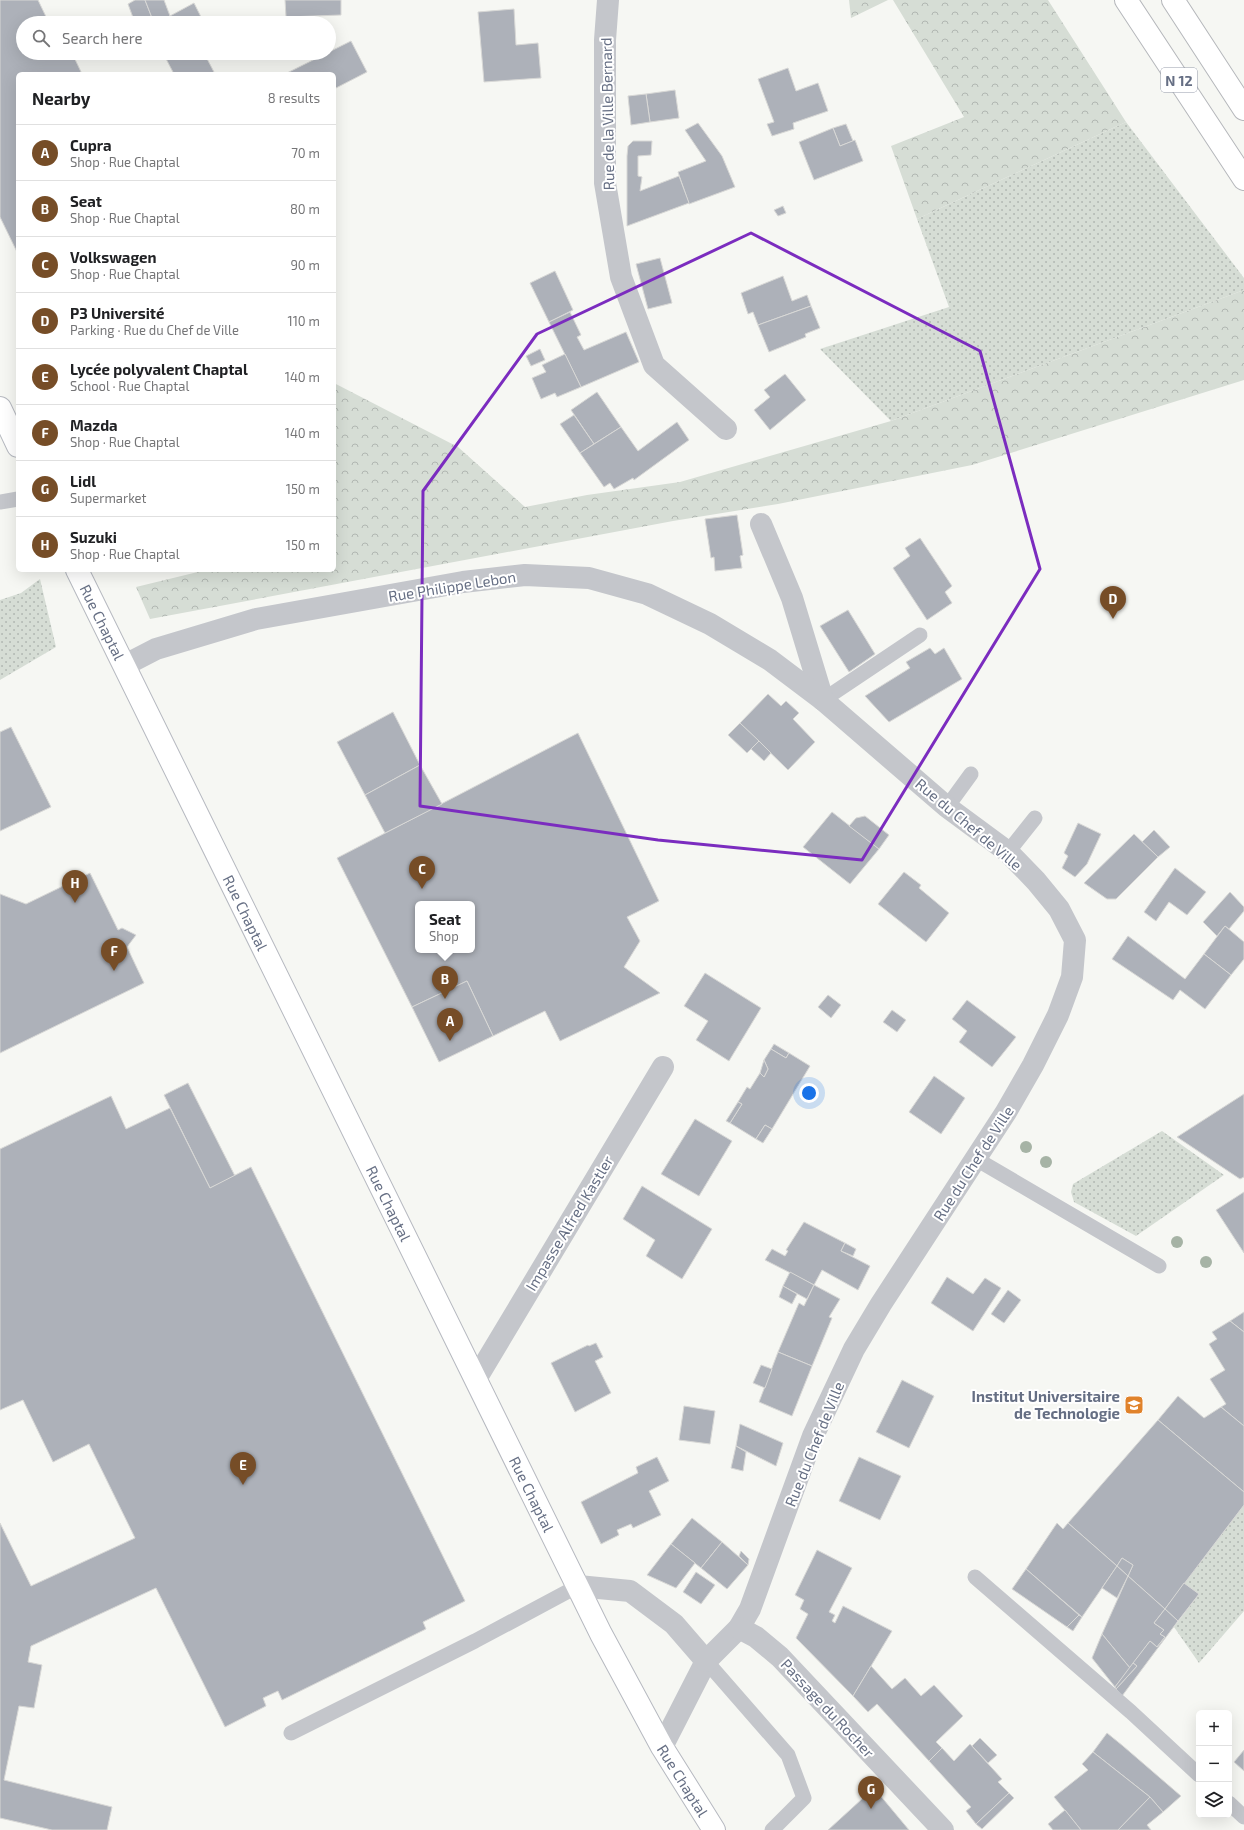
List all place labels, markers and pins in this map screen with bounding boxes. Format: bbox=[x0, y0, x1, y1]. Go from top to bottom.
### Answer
pin: D bbox=[1100, 586, 1126, 619]
pin: C bbox=[409, 856, 435, 889]
pin: H bbox=[62, 870, 88, 903]
pin: F bbox=[101, 938, 127, 971]
pin: B bbox=[432, 966, 458, 999]
pin: A bbox=[437, 1008, 463, 1041]
place label: Institut Universitaire de Technologie bbox=[972, 1387, 1120, 1422]
school or university icon: Institut Universitaire de Technologie bbox=[1123, 1394, 1145, 1416]
pin: E bbox=[230, 1452, 256, 1485]
pin: G bbox=[858, 1776, 884, 1809]

